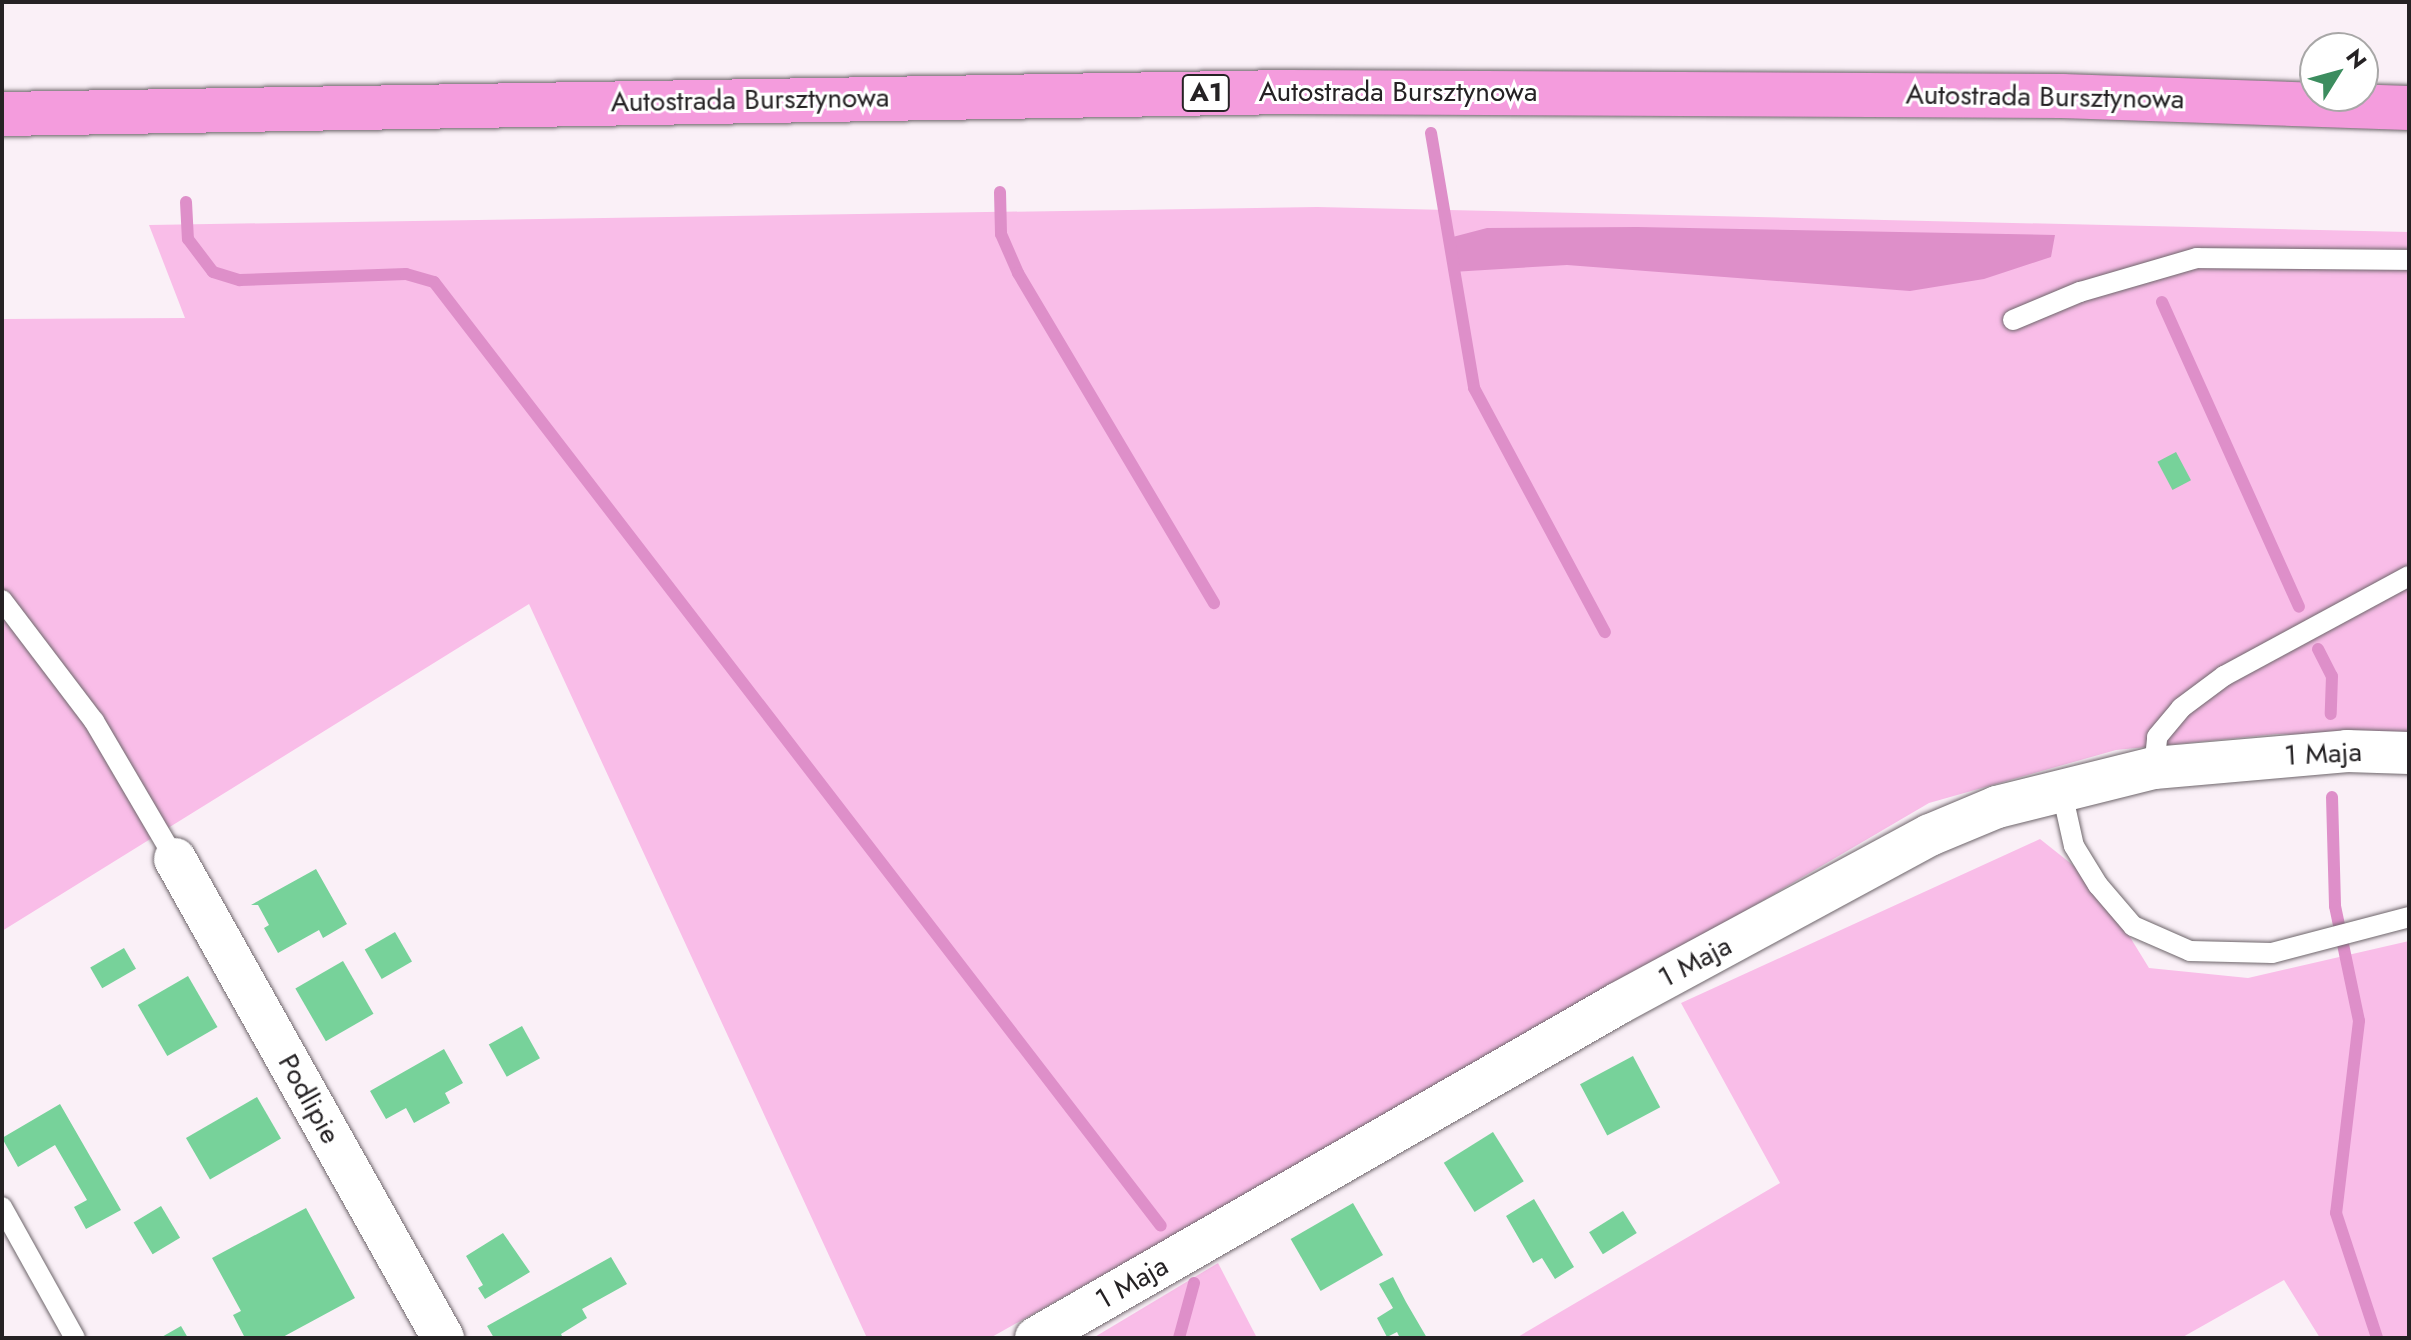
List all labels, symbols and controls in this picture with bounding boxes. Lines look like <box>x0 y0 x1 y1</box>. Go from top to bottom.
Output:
north arrow <box>2299 32 2379 112</box>
text: N <box>2339 42 2375 75</box>
road number: A1 <box>1180 71 1232 115</box>
street label: Autostrada Bursztynowa <box>1259 75 1537 109</box>
street label: Autostrada Bursztynowa <box>1905 78 2185 116</box>
street label: Autostrada Bursztynowa <box>610 81 890 119</box>
street label: 1 Maja <box>2283 735 2363 773</box>
street label: 1 Maja <box>1653 929 1737 995</box>
street label: Podlipie <box>271 1048 347 1150</box>
street label: 1 Maja <box>1090 1249 1174 1317</box>

